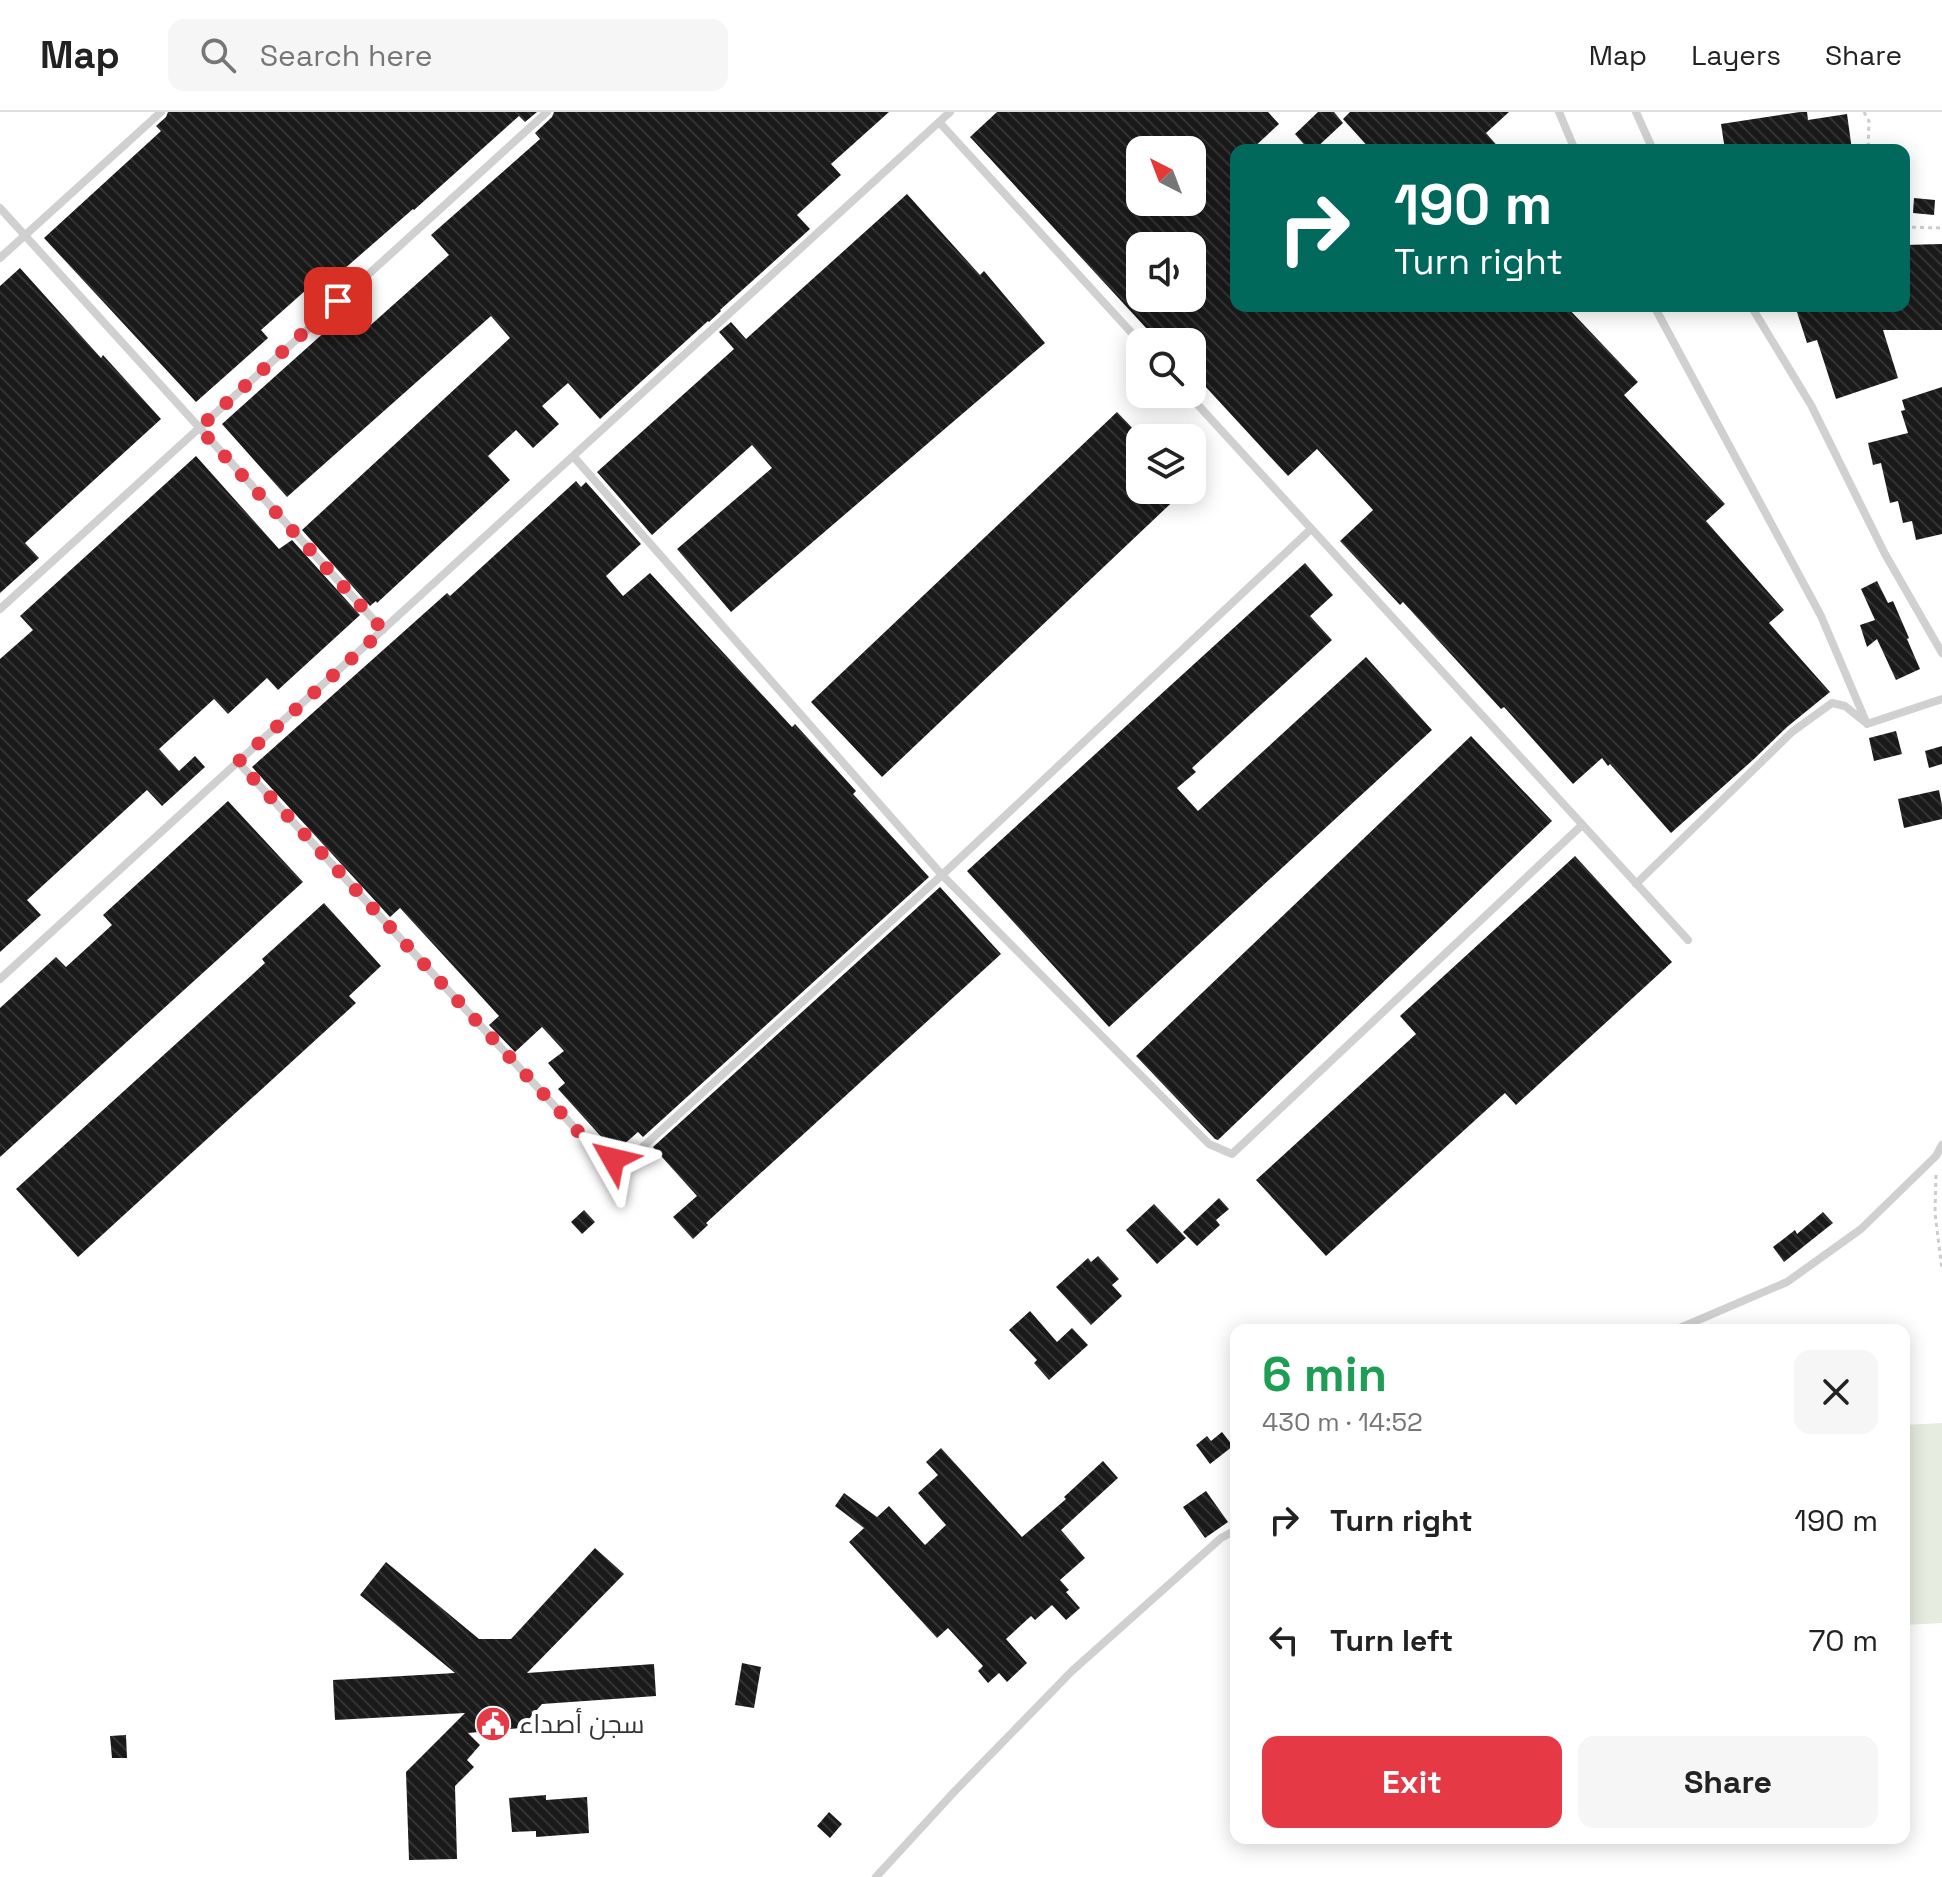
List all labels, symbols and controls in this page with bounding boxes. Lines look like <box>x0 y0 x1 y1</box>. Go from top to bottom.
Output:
search box <box>168 19 728 91</box>
text: Map <box>40 31 120 79</box>
icon: search <box>196 33 240 77</box>
text: Search here <box>260 36 433 75</box>
text: Map <box>1589 37 1647 73</box>
text: Layers <box>1691 37 1781 73</box>
text: Share <box>1825 37 1902 73</box>
north arrow <box>1126 136 1206 216</box>
map controls <box>1126 136 1206 504</box>
text: 190 m <box>1394 169 1552 240</box>
icon: right <box>1262 176 1366 280</box>
button: sound <box>1126 232 1206 312</box>
text: Turn right <box>1394 239 1563 285</box>
pin <box>304 267 372 335</box>
icon: arrive <box>316 279 360 323</box>
button: search <box>1126 328 1206 408</box>
button: layers <box>1126 424 1206 504</box>
position arrow <box>571 1117 655 1201</box>
text: 6 min <box>1262 1344 1387 1405</box>
button: close <box>1794 1350 1878 1434</box>
text: 430 m · 14:52 <box>1262 1405 1423 1439</box>
icon: right <box>1262 1498 1306 1542</box>
text: Turn right <box>1330 1501 1473 1540</box>
text: 190 m <box>1794 1501 1878 1540</box>
icon: left <box>1262 1618 1306 1662</box>
text: Turn left <box>1330 1621 1453 1660</box>
text: 70 m <box>1809 1621 1878 1660</box>
public building icon: سجن أصداء <box>474 1705 512 1743</box>
place label: سجن أصداء <box>519 1707 644 1741</box>
button: Exit <box>1262 1736 1562 1828</box>
button: Share <box>1578 1736 1878 1828</box>

